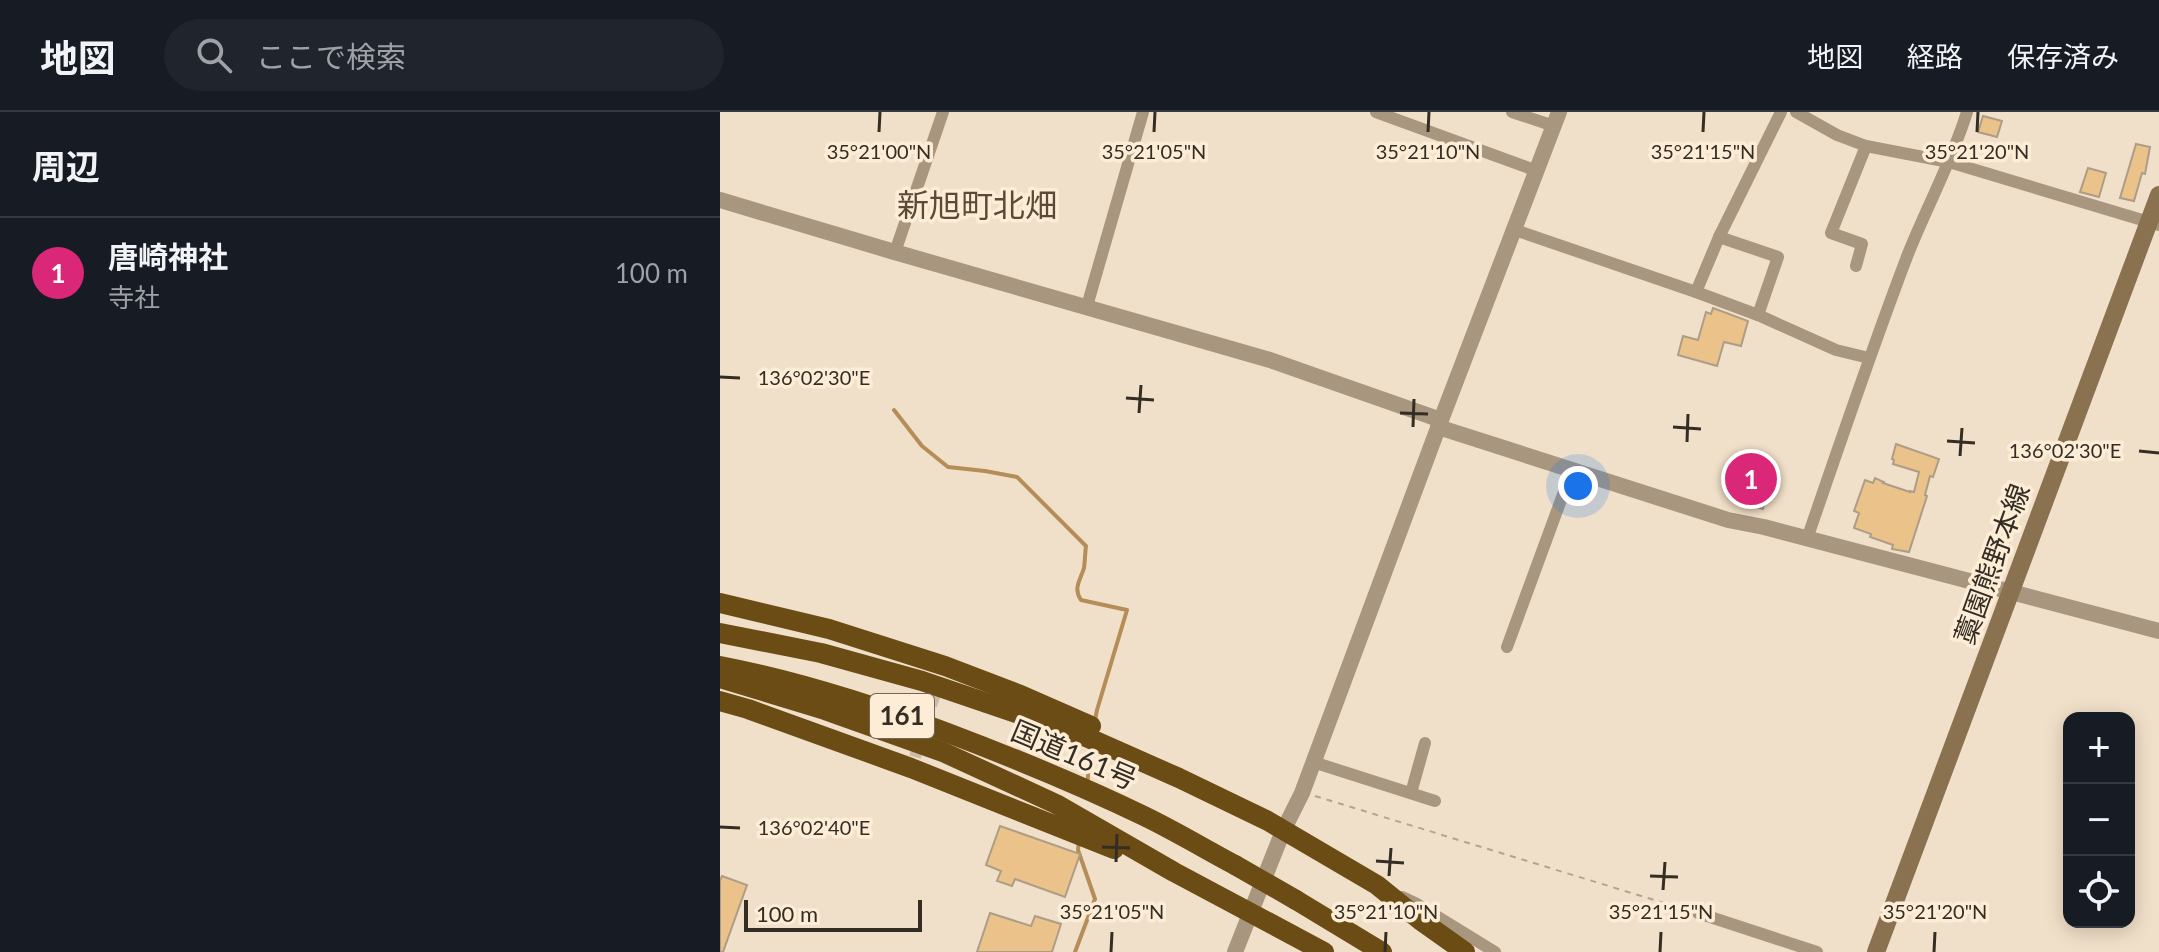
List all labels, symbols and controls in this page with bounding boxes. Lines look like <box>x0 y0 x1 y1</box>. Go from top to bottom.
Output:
search box <box>164 19 724 91</box>
icon: search <box>192 33 236 77</box>
text: 地図 <box>40 34 116 80</box>
text: ここで検索 <box>256 38 406 74</box>
text: 地図 <box>1807 39 1863 73</box>
text: 経路 <box>1907 39 1963 73</box>
text: 保存済み <box>2007 39 2119 73</box>
text: 35°21'00"N <box>827 139 931 163</box>
text: 35°21'05"N <box>1102 139 1206 163</box>
text: 35°21'10"N <box>1376 139 1480 163</box>
text: 35°21'15"N <box>1651 139 1755 163</box>
text: 35°21'20"N <box>1925 139 2029 163</box>
text: 周辺 <box>32 145 100 186</box>
district label: 新旭町北畑 <box>897 185 1057 224</box>
text: 唐崎神社 <box>108 238 228 274</box>
text: 1 <box>50 257 66 289</box>
text: 100 m <box>615 257 688 289</box>
text: 寺社 <box>108 281 160 313</box>
text: 136°02'30"E <box>758 365 870 389</box>
text: 136°02'30"E <box>2009 438 2121 462</box>
pin: 1 <box>1725 449 1777 509</box>
your location <box>1558 466 1598 506</box>
street label: 藁園熊野本線 <box>1946 479 2036 648</box>
road number: 161 <box>870 694 934 738</box>
street label: 国道161号 <box>1007 712 1142 796</box>
map controls <box>2063 712 2135 928</box>
button: + <box>2063 712 2135 784</box>
button: − <box>2063 784 2135 856</box>
text: 136°02'40"E <box>758 815 870 839</box>
button: locate <box>2063 856 2135 928</box>
scale bar <box>744 896 922 932</box>
text: 35°21'05"N <box>1060 899 1164 923</box>
text: 35°21'10"N <box>1334 899 1438 923</box>
text: 35°21'15"N <box>1609 899 1713 923</box>
text: 35°21'20"N <box>1883 899 1987 923</box>
text: 100 m <box>756 900 818 927</box>

